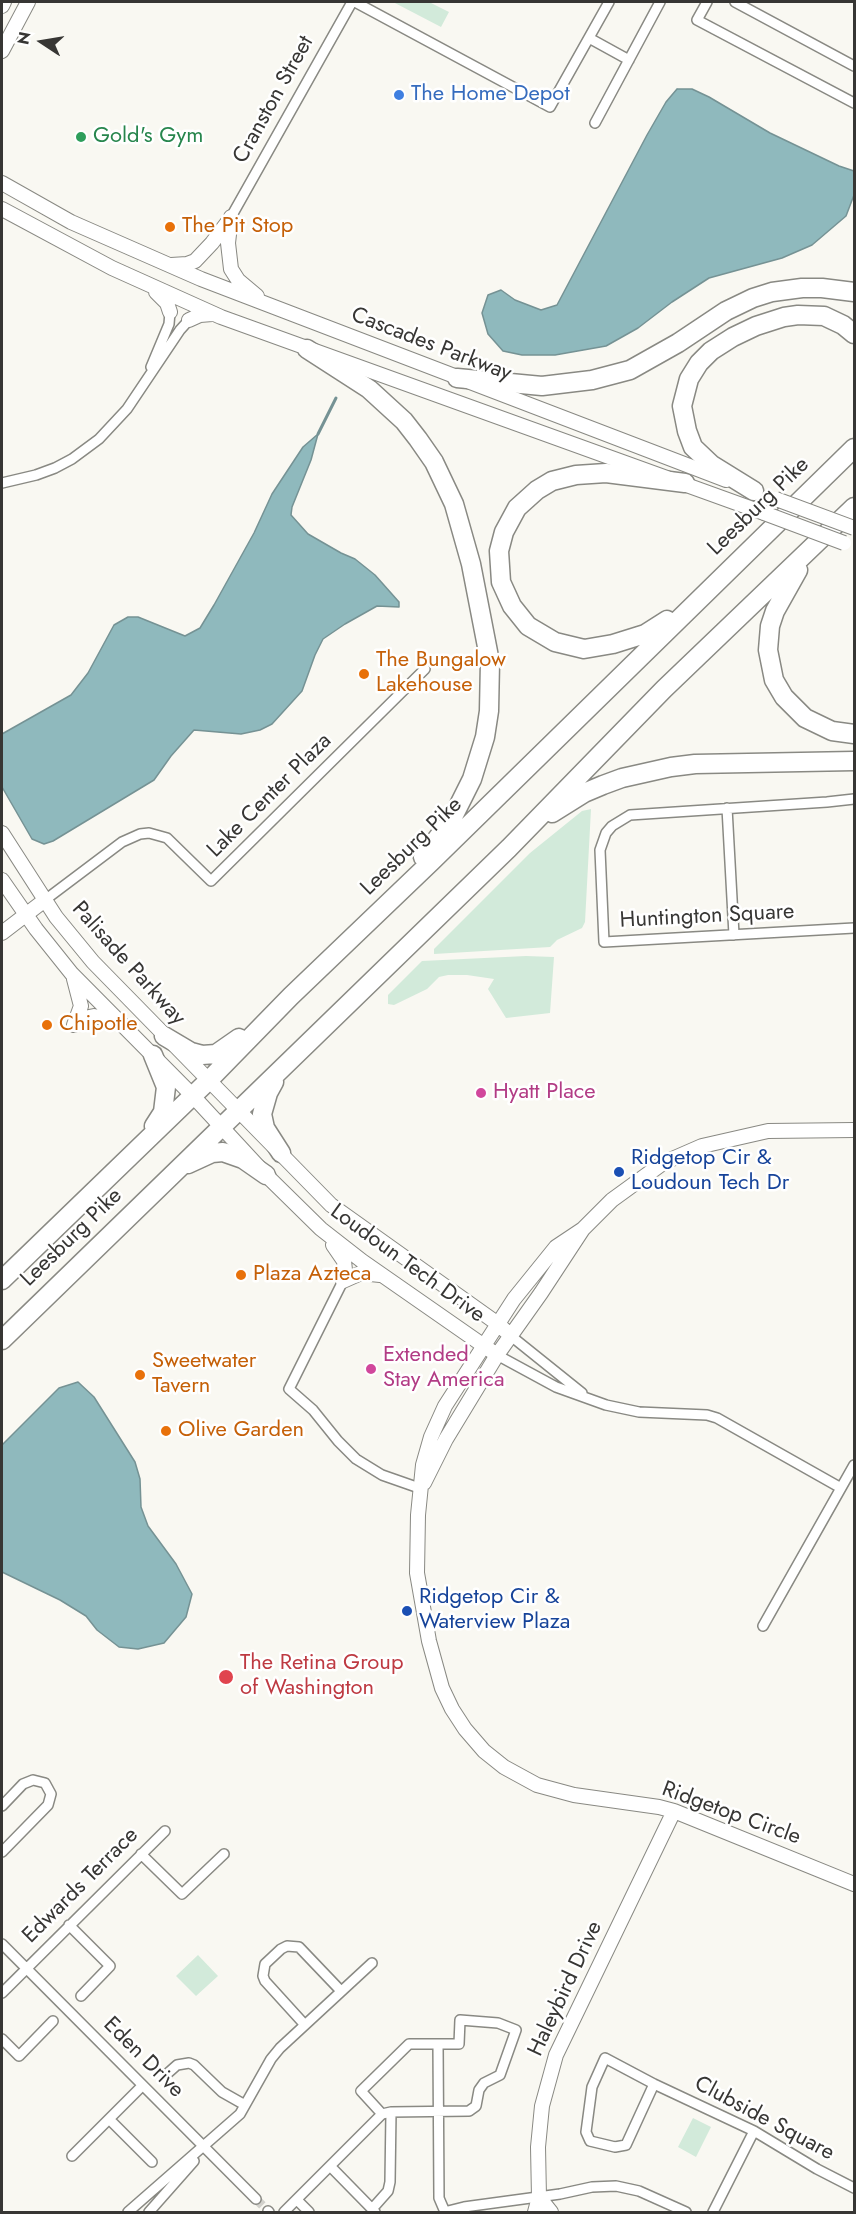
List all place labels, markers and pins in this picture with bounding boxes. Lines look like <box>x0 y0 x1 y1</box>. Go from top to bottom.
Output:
place label: The Home Depot <box>411 82 570 108</box>
marker: The Home Depot <box>392 88 406 102</box>
place label: Gold's Gym <box>93 124 203 150</box>
marker: Gold's Gym <box>74 130 88 144</box>
place label: The Pit Stop <box>182 214 293 240</box>
marker: The Pit Stop <box>163 220 177 234</box>
place label: The Bungalow Lakehouse <box>376 648 506 700</box>
marker: The Bungalow Lakehouse <box>357 667 371 681</box>
place label: Chipotle <box>59 1012 138 1038</box>
marker: Chipotle <box>40 1018 54 1032</box>
place label: Hyatt Place <box>493 1080 596 1106</box>
marker: Hyatt Place <box>474 1086 488 1100</box>
place label: Ridgetop Cir & Loudoun Tech Dr <box>631 1146 789 1198</box>
marker: Ridgetop Cir & Loudoun Tech Dr <box>612 1165 626 1179</box>
place label: Plaza Azteca <box>253 1262 371 1288</box>
marker: Plaza Azteca <box>234 1268 248 1282</box>
place label: Extended Stay America <box>383 1343 504 1394</box>
place label: Sweetwater Tavern <box>152 1349 256 1400</box>
marker: Extended Stay America <box>364 1362 378 1376</box>
marker: Sweetwater Tavern <box>133 1368 147 1382</box>
place label: Olive Garden <box>178 1418 304 1444</box>
marker: Olive Garden <box>159 1424 173 1438</box>
place label: Ridgetop Cir & Waterview Plaza <box>419 1585 570 1636</box>
marker: Ridgetop Cir & Waterview Plaza <box>400 1604 414 1618</box>
place label: The Retina Group of Washington <box>240 1651 403 1702</box>
marker: The Retina Group of Washington <box>217 1668 235 1686</box>

